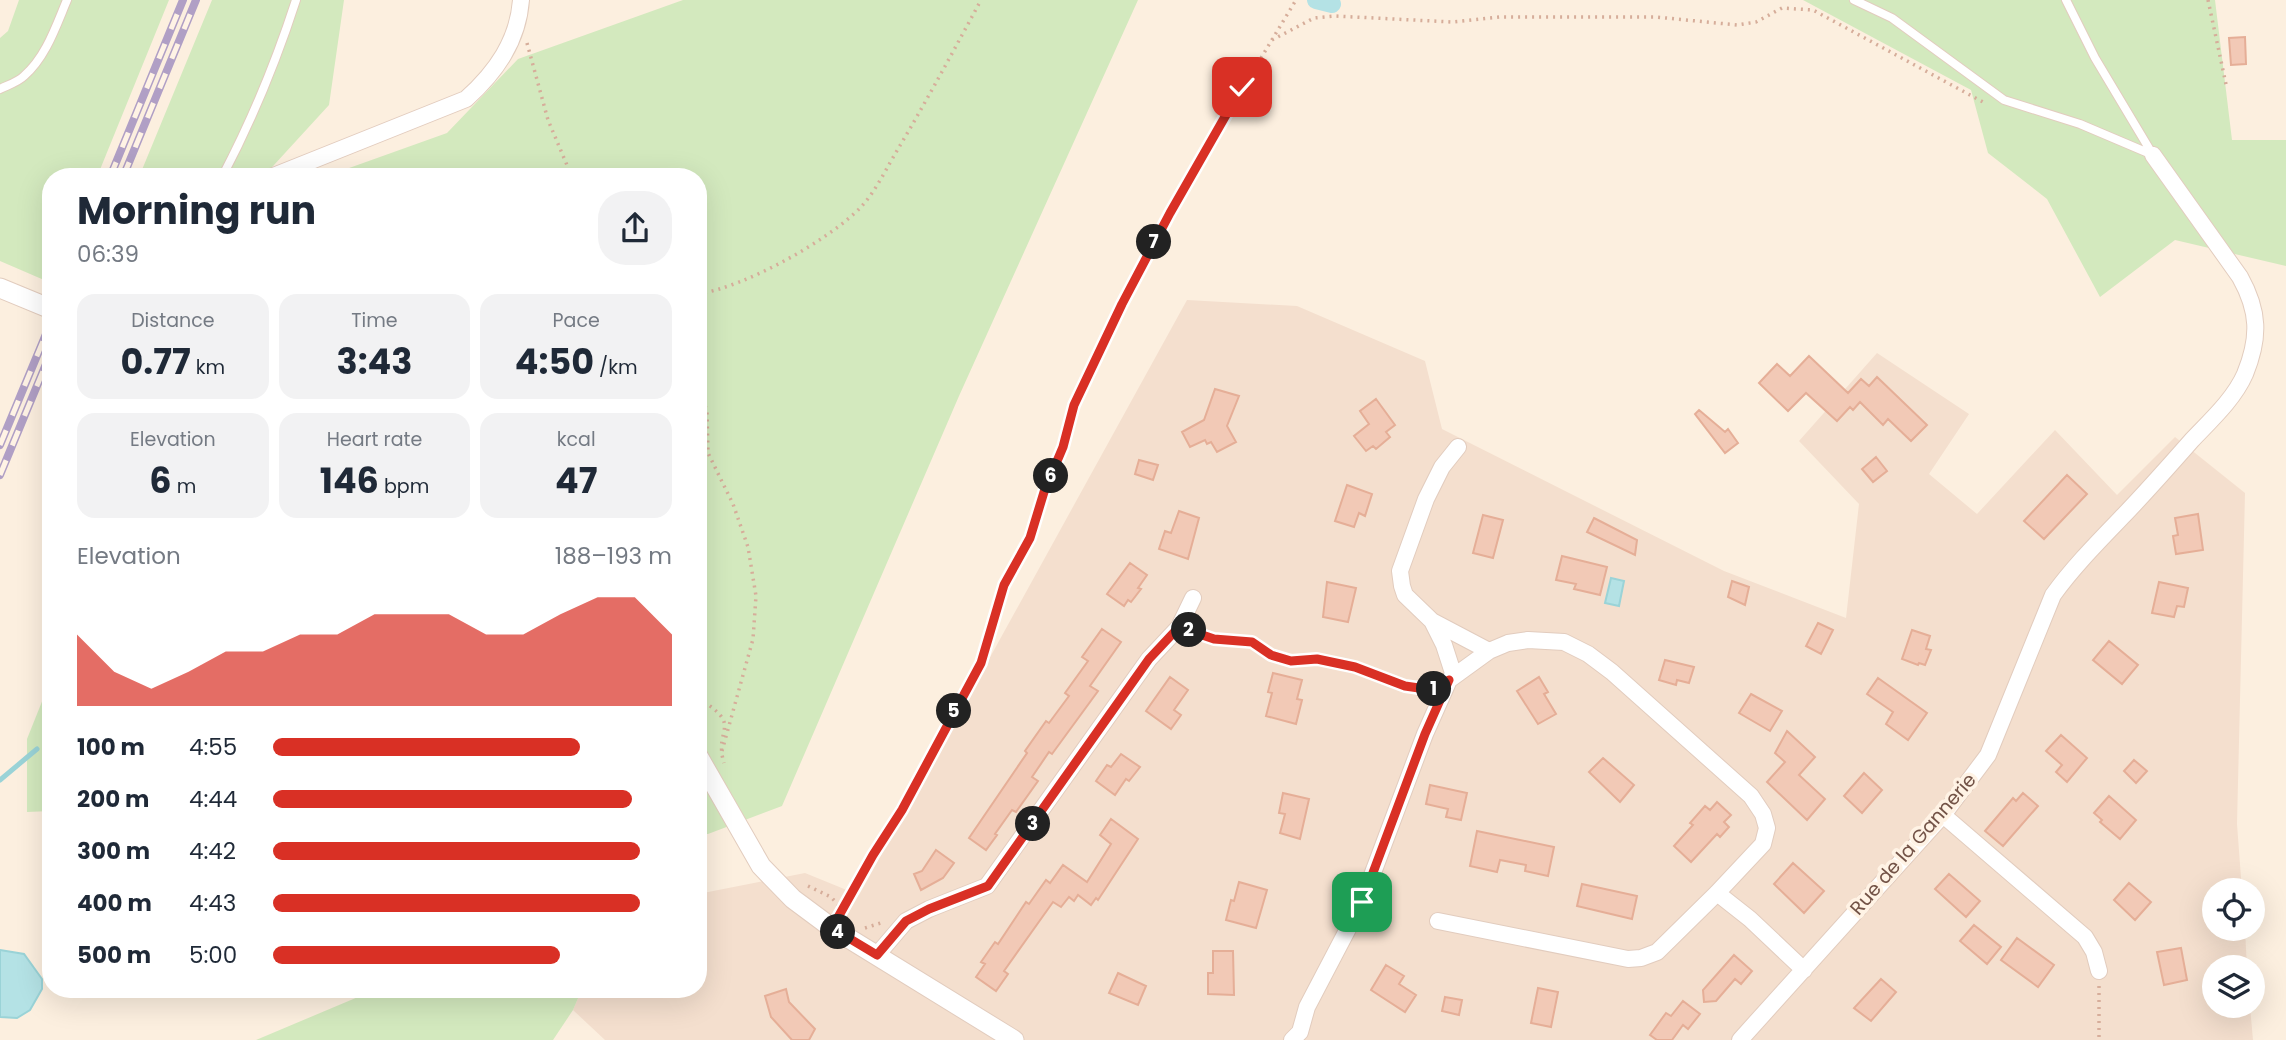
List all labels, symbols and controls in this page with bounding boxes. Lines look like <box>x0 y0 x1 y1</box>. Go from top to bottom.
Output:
pin <box>1212 57 1272 117</box>
icon: check <box>1223 68 1261 106</box>
text: Morning run <box>77 184 316 237</box>
button: share <box>598 191 672 265</box>
pin: 7 <box>1136 224 1172 260</box>
text: 7 <box>1148 228 1159 255</box>
text: 06:39 <box>77 238 139 270</box>
text: Distance <box>131 307 214 334</box>
text: Time <box>351 307 398 334</box>
text: Pace <box>553 307 600 334</box>
text: 0.77 <box>121 337 191 386</box>
text: 3:43 <box>336 337 412 386</box>
text: 4:50 <box>515 337 594 386</box>
text: km <box>191 354 225 381</box>
text: /km <box>594 354 638 381</box>
text: Elevation <box>130 426 216 453</box>
text: Heart rate <box>327 426 422 453</box>
text: kcal <box>557 426 596 453</box>
text: 6 <box>149 456 172 505</box>
text: 146 <box>320 456 379 505</box>
text: 47 <box>555 456 597 505</box>
pin: 6 <box>1034 458 1068 494</box>
text: 6 <box>1044 462 1057 489</box>
text: m <box>172 473 196 500</box>
text: bpm <box>379 473 429 500</box>
text: Elevation <box>77 540 181 572</box>
text: 188–193 m <box>555 540 672 572</box>
pin: 2 <box>1172 612 1206 648</box>
text: 2 <box>1183 616 1194 643</box>
pin: 1 <box>1416 672 1452 706</box>
text: 1 <box>1430 675 1437 702</box>
pin: 5 <box>936 694 972 728</box>
text: 5 <box>947 697 960 724</box>
text: 100 m <box>77 731 145 763</box>
text: 4:55 <box>189 731 237 763</box>
street label: Rue de la Gannerie <box>1844 767 1982 921</box>
text: 200 m <box>77 783 149 815</box>
text: 4:44 <box>189 783 237 815</box>
pin: 3 <box>1016 806 1050 842</box>
text: 3 <box>1027 810 1038 837</box>
text: 300 m <box>77 835 150 867</box>
text: 4:42 <box>189 835 236 867</box>
pin <box>1332 872 1392 932</box>
map controls <box>2202 878 2265 1018</box>
button: locate <box>2202 878 2265 941</box>
icon: arrive <box>1343 883 1381 921</box>
text: 400 m <box>77 887 152 919</box>
text: 4:43 <box>189 887 236 919</box>
pin: 4 <box>820 914 856 950</box>
text: 4 <box>831 918 844 945</box>
text: 500 m <box>77 939 151 971</box>
text: 5:00 <box>189 939 237 971</box>
button: layers <box>2202 955 2265 1018</box>

